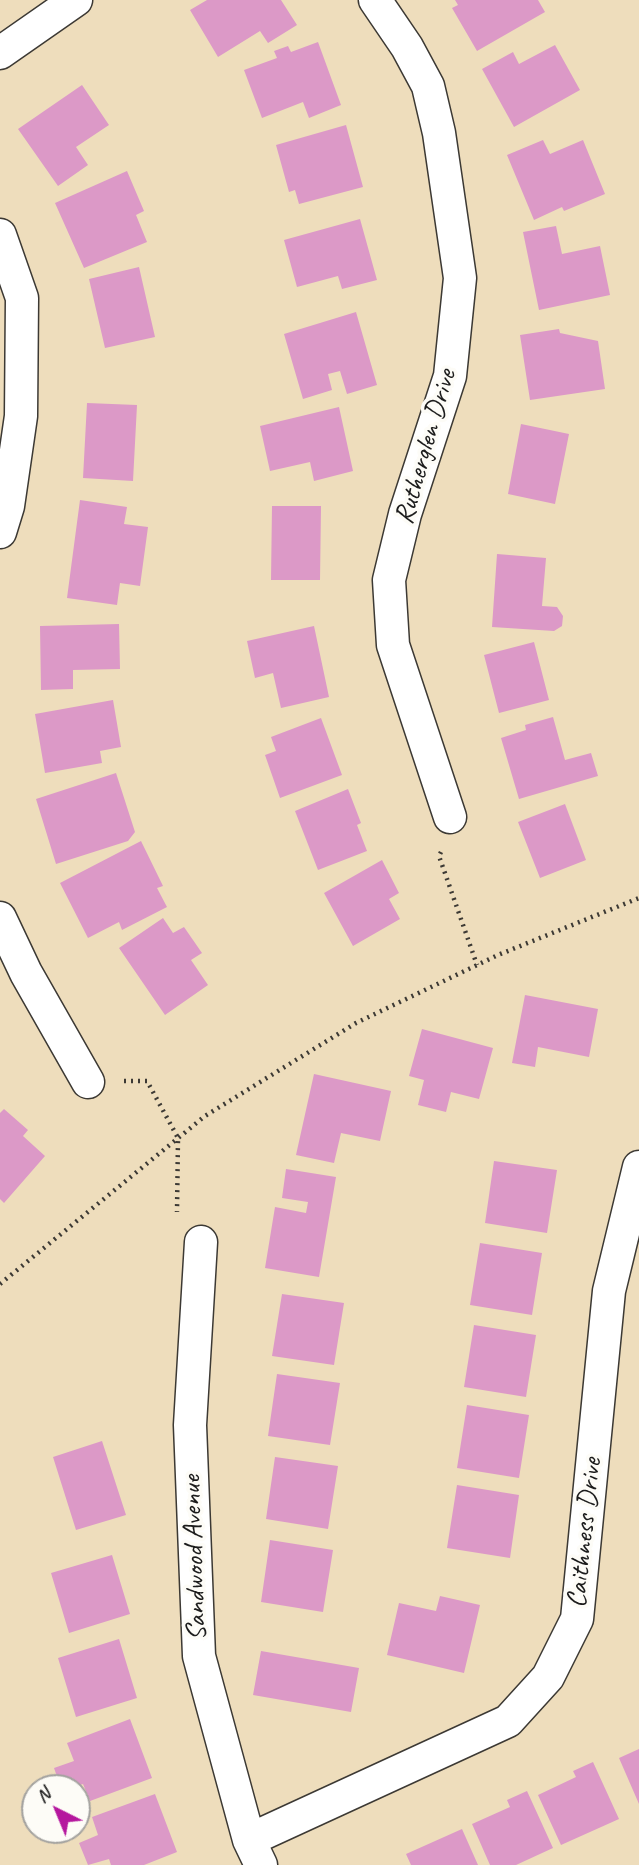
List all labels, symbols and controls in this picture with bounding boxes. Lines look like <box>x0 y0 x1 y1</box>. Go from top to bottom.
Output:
street label: Rutherglen Drive <box>388 366 464 528</box>
street label: Caithness Drive <box>560 1456 610 1610</box>
street label: Sandwood Avenue <box>175 1475 215 1641</box>
north arrow <box>21 1774 91 1844</box>
text: N <box>31 1782 56 1808</box>

